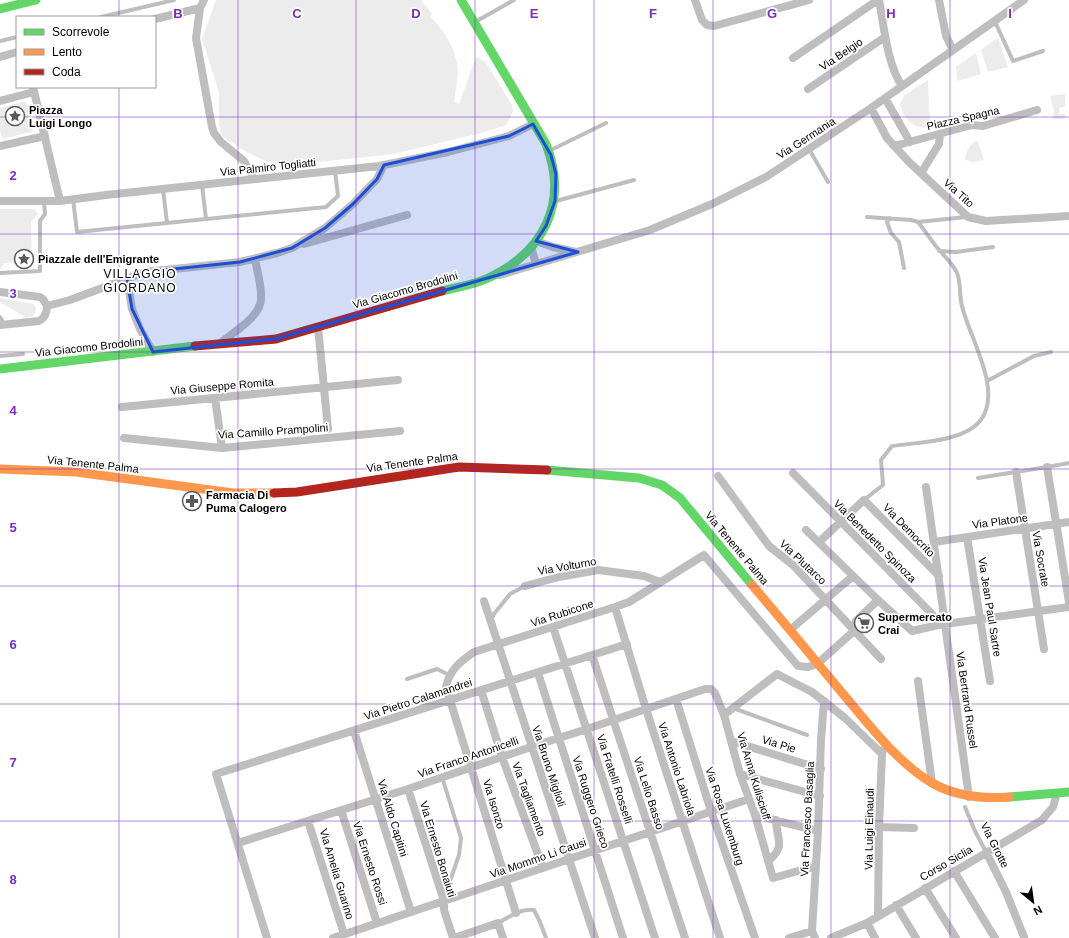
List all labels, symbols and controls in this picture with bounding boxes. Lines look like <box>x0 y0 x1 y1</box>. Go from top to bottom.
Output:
text: B <box>173 6 183 21</box>
text: C <box>292 6 302 21</box>
text: D <box>411 6 421 21</box>
text: E <box>530 6 539 21</box>
text: F <box>649 6 657 21</box>
text: G <box>767 6 777 21</box>
text: H <box>886 6 896 21</box>
text: I <box>1008 6 1012 21</box>
legend <box>16 16 156 88</box>
text: Scorrevole <box>52 25 110 39</box>
street label: Via Belgio <box>817 35 865 73</box>
text: Lento <box>52 45 82 59</box>
text: Coda <box>52 65 81 79</box>
place label: Piazza Luigi Longo <box>29 104 92 129</box>
street label: Piazza Spagna <box>926 104 1001 132</box>
place icon: Piazza Luigi Longo <box>4 105 26 127</box>
street label: Via Germania <box>775 114 838 161</box>
street label: Via Palmiro Togliatti <box>220 156 316 178</box>
text: 2 <box>9 168 17 183</box>
street label: Via Tito <box>941 176 977 210</box>
place icon: Piazzale dell'Emigrante <box>13 248 35 270</box>
place label: Piazzale dell'Emigrante <box>38 253 159 265</box>
district label: VILLAGGIO GIORDANO <box>103 267 177 295</box>
street label: Via Giacomo Brodolini <box>351 269 459 311</box>
text: 3 <box>9 286 17 301</box>
street label: Via Giacomo Brodolini <box>34 335 144 359</box>
street label: Via Giuseppe Romita <box>170 375 275 396</box>
text: 4 <box>9 403 17 418</box>
street label: Via Camillo Prampolini <box>217 421 329 441</box>
street label: Via Tenente Palma <box>366 450 459 474</box>
street label: Via Tenente Palma <box>47 453 140 475</box>
place label: Farmacia Di Puma Calogero <box>206 489 287 514</box>
pharmacy icon: Farmacia Di Puma Calogero <box>181 490 203 512</box>
street label: Via Benedetto Spinoza <box>831 497 919 585</box>
street label: Via Democrito <box>881 501 937 559</box>
street label: Via Tenente Palma <box>703 509 772 588</box>
street label: Via Platone <box>971 511 1029 531</box>
text: 5 <box>9 520 17 535</box>
street label: Via Socrate <box>1030 530 1052 588</box>
street label: Via Plutarco <box>777 537 829 587</box>
street label: Via Volturno <box>537 555 597 577</box>
street label: Via Jean Paul Sartre <box>976 556 1004 658</box>
street label: Via Rubicone <box>529 597 595 629</box>
place label: Supermercato Crai <box>878 611 952 636</box>
supermarket icon: Supermercato Crai <box>853 612 875 634</box>
text: 6 <box>9 637 17 652</box>
street label: Via Bertrand Russel <box>954 651 980 749</box>
street label: Via Pietro Calamandrei <box>362 676 474 722</box>
street label: Via Antonio Labriola <box>656 721 698 818</box>
street label: Via Bruno Miglioli <box>530 724 568 808</box>
street label: Via Anna Kuliscioff <box>735 731 773 822</box>
street label: Via Fratelli Rosselli <box>595 733 635 825</box>
street label: Via Pie <box>761 733 797 755</box>
street label: Via Franco Antonicelli <box>416 734 520 780</box>
street label: Via Ruggero Grieco <box>570 754 612 850</box>
text: 7 <box>9 755 17 770</box>
street label: Via Lelio Basso <box>632 755 666 831</box>
street label: Via Tagliamento <box>510 760 548 838</box>
street label: Via Francesco Basaglia <box>798 760 816 877</box>
street label: Via Rosa Luxemburg <box>703 765 747 867</box>
street label: Via Aldo Capitini <box>376 778 410 858</box>
street label: Via Isonzo <box>481 778 507 830</box>
street label: Via Luigi Einaudi <box>862 788 876 870</box>
street label: Via Ernesto Bonaiuti <box>418 800 458 898</box>
street label: Via Ernesto Rossi <box>351 820 389 906</box>
street label: Via Grotte <box>978 820 1012 870</box>
street label: Via Amelia Guarino <box>318 827 356 921</box>
street label: Via Mommo Li Causi <box>488 836 588 880</box>
street label: Corso Siclia <box>918 843 975 883</box>
text: 8 <box>9 872 17 887</box>
north arrow <box>1013 882 1053 922</box>
text: N <box>1031 904 1044 918</box>

